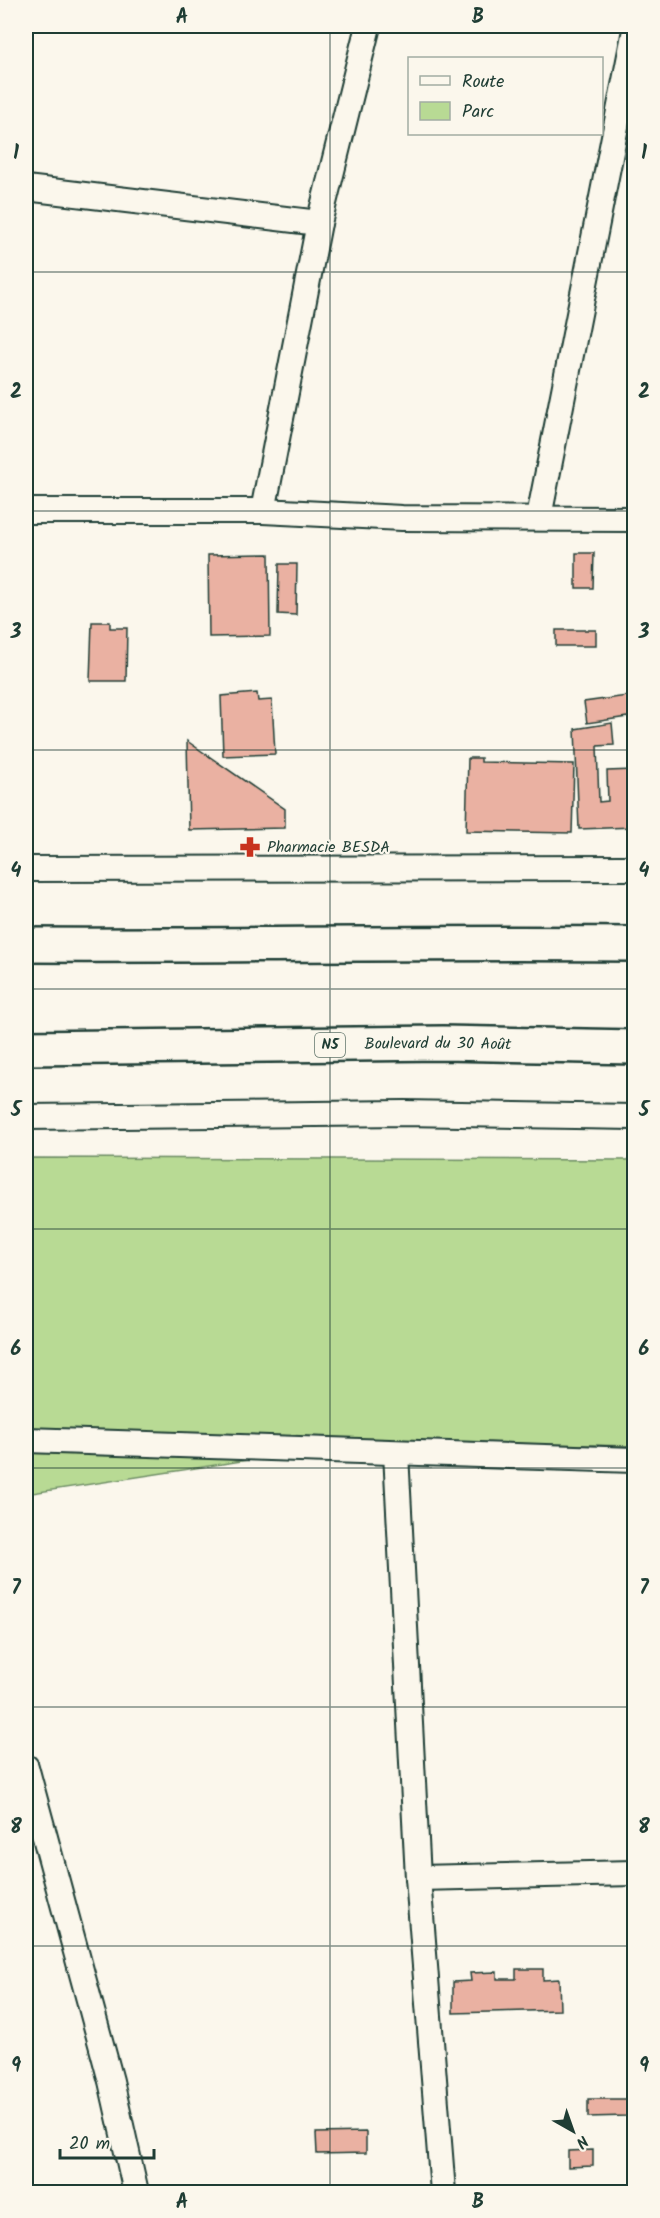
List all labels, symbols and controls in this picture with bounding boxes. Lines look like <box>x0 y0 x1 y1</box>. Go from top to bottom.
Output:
text: A <box>176 2 188 34</box>
text: B <box>472 2 484 34</box>
legend <box>408 57 603 135</box>
text: Route <box>462 68 504 97</box>
text: Parc <box>462 98 494 127</box>
text: 1 <box>13 138 19 170</box>
text: 1 <box>641 138 647 170</box>
text: 2 <box>10 377 22 409</box>
text: 2 <box>638 377 650 409</box>
text: 3 <box>10 617 22 649</box>
text: 3 <box>638 617 650 649</box>
pharmacy icon: Pharmacie BESDA <box>238 835 262 859</box>
place label: Pharmacie BESDA <box>267 835 390 860</box>
text: 4 <box>11 856 22 888</box>
text: 4 <box>639 856 650 888</box>
street label: Boulevard du 30 Août <box>364 1030 512 1057</box>
road number: N5 <box>315 1033 345 1057</box>
text: 5 <box>10 1095 23 1127</box>
text: 5 <box>638 1095 651 1127</box>
text: 6 <box>11 1334 22 1366</box>
text: 6 <box>639 1334 650 1366</box>
text: 7 <box>11 1573 21 1605</box>
text: 7 <box>639 1573 649 1605</box>
text: 8 <box>10 1812 22 1844</box>
text: 8 <box>638 1812 650 1844</box>
text: 9 <box>11 2051 21 2083</box>
text: 9 <box>639 2051 649 2083</box>
north arrow <box>543 2101 603 2161</box>
scale bar <box>60 2122 154 2160</box>
text: N <box>570 2129 594 2154</box>
text: 20 m <box>69 2130 110 2159</box>
text: A <box>176 2187 188 2218</box>
text: B <box>472 2187 484 2218</box>

